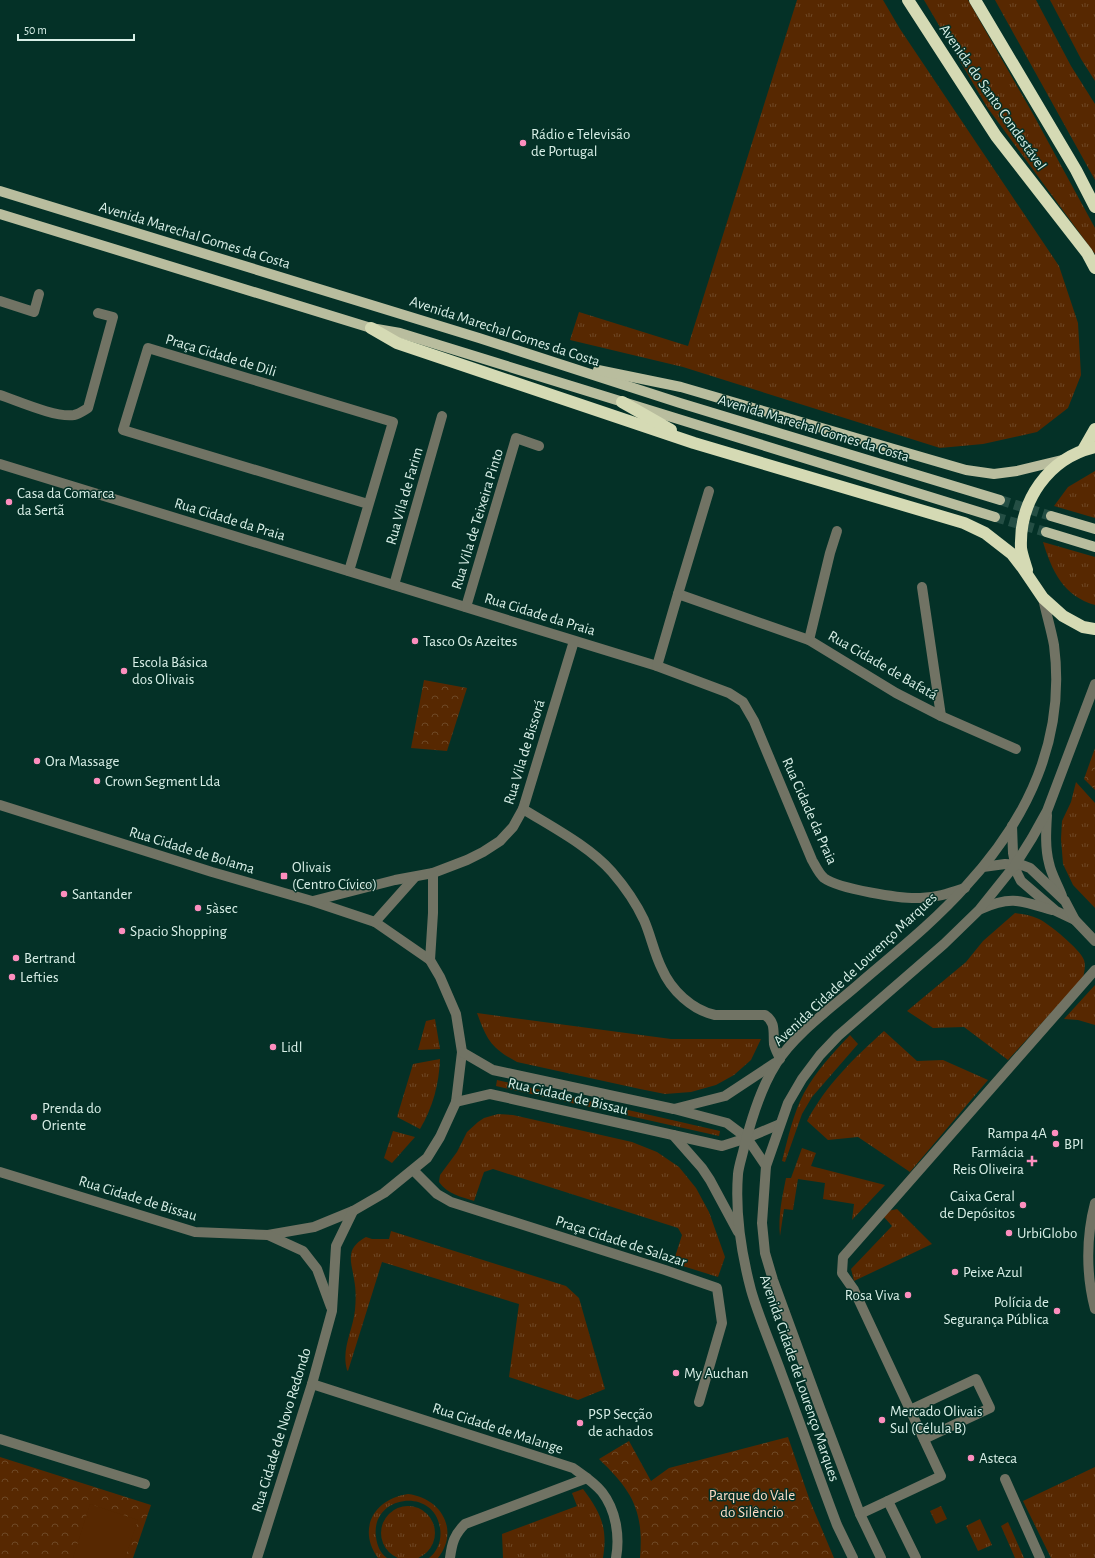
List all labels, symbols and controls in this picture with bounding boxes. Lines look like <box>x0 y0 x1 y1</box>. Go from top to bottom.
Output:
scale bar <box>18 16 134 42</box>
street label: Avenida do Santo Condestável <box>936 22 1049 173</box>
text: 50 m <box>24 24 47 36</box>
place label: Rádio e Televisão de Portugal <box>531 127 630 159</box>
marker: Rádio e Televisão de Portugal <box>518 138 528 148</box>
street label: Avenida Marechal Gomes da Costa <box>97 199 292 272</box>
street label: Avenida Marechal Gomes da Costa <box>408 294 602 369</box>
street label: Praça Cidade de Dili <box>164 331 278 380</box>
street label: Avenida Marechal Gomes da Costa <box>716 392 911 465</box>
street label: Rua Vila de Farim <box>383 446 426 547</box>
street label: Rua Vila de Teixeira Pinto <box>449 447 506 591</box>
place label: Casa da Comarca da Sertã <box>17 486 115 518</box>
street label: Rua Cidade da Praia <box>173 495 287 544</box>
marker: Casa da Comarca da Sertã <box>4 497 14 507</box>
street label: Rua Cidade da Praia <box>483 590 597 639</box>
street label: Rua Cidade de Bafatá <box>826 628 940 703</box>
place label: Tasco Os Azeites <box>423 634 517 649</box>
marker: Tasco Os Azeites <box>410 636 420 646</box>
place label: Escola Básica dos Olivais <box>132 655 208 687</box>
marker: Escola Básica dos Olivais <box>119 666 129 676</box>
street label: Rua Vila de Bissorá <box>501 698 548 806</box>
place label: Ora Massage <box>45 754 120 769</box>
street label: Rua Cidade da Praia <box>779 755 840 867</box>
marker: Ora Massage <box>32 756 42 766</box>
place label: Crown Segment Lda <box>105 774 220 789</box>
marker: Crown Segment Lda <box>92 776 102 786</box>
street label: Rua Cidade de Bolama <box>127 824 256 877</box>
place label: Olivais (Centro Cívico) <box>292 860 377 892</box>
marker: Olivais (Centro Cívico) <box>279 871 289 881</box>
place label: Santander <box>72 887 132 902</box>
marker: Santander <box>59 889 69 899</box>
street label: Avenida Cidade de Lourenço Marques <box>771 890 940 1049</box>
place label: 5àsec <box>206 901 238 916</box>
marker: 5àsec <box>193 903 203 913</box>
place label: Spacio Shopping <box>130 924 228 939</box>
marker: Spacio Shopping <box>117 926 127 936</box>
place label: Bertrand <box>24 951 76 966</box>
marker: Bertrand <box>11 953 21 963</box>
place label: Lefties <box>20 970 59 985</box>
marker: Lefties <box>7 972 17 982</box>
place label: Lidl <box>281 1040 302 1055</box>
marker: Lidl <box>268 1042 278 1052</box>
street label: Rua Cidade de Bissau <box>506 1075 630 1118</box>
place label: Prenda do Oriente <box>42 1101 101 1133</box>
marker: Prenda do Oriente <box>29 1112 39 1122</box>
place label: Rampa 4A <box>987 1126 1047 1141</box>
marker: Rampa 4A <box>1050 1128 1060 1138</box>
place label: BPI <box>1064 1137 1084 1152</box>
marker: BPI <box>1051 1139 1061 1149</box>
place label: Farmácia Reis Oliveira <box>952 1145 1024 1177</box>
marker: Farmácia Reis Oliveira <box>1027 1156 1037 1166</box>
street label: Rua Cidade de Bissau <box>77 1173 199 1224</box>
place label: Caixa Geral de Depósitos <box>940 1189 1015 1221</box>
marker: Caixa Geral de Depósitos <box>1018 1200 1028 1210</box>
street label: Praça Cidade de Salazar <box>553 1213 688 1270</box>
place label: UrbiGlobo <box>1017 1226 1077 1241</box>
marker: UrbiGlobo <box>1004 1228 1014 1238</box>
place label: Peixe Azul <box>963 1265 1023 1280</box>
marker: Peixe Azul <box>950 1267 960 1277</box>
street label: Avenida Cidade de Lourenço Marques <box>757 1273 842 1483</box>
place label: Rosa Viva <box>845 1288 900 1303</box>
marker: Rosa Viva <box>903 1290 913 1300</box>
place label: Polícia de Segurança Pública <box>944 1295 1049 1327</box>
marker: Polícia de Segurança Pública <box>1052 1306 1062 1316</box>
street label: Rua Cidade de Novo Redondo <box>249 1346 314 1514</box>
place label: My Auchan <box>684 1366 749 1381</box>
marker: My Auchan <box>671 1368 681 1378</box>
street label: Rua Cidade de Malange <box>431 1400 565 1457</box>
place label: Mercado Olivais Sul (Célula B) <box>890 1404 983 1436</box>
place label: PSP Secção de achados <box>588 1407 653 1439</box>
marker: Mercado Olivais Sul (Célula B) <box>877 1415 887 1425</box>
marker: PSP Secção de achados <box>575 1418 585 1428</box>
place label: Asteca <box>979 1451 1017 1466</box>
marker: Asteca <box>966 1453 976 1463</box>
park label: Parque do Vale do Silêncio <box>709 1488 795 1520</box>

